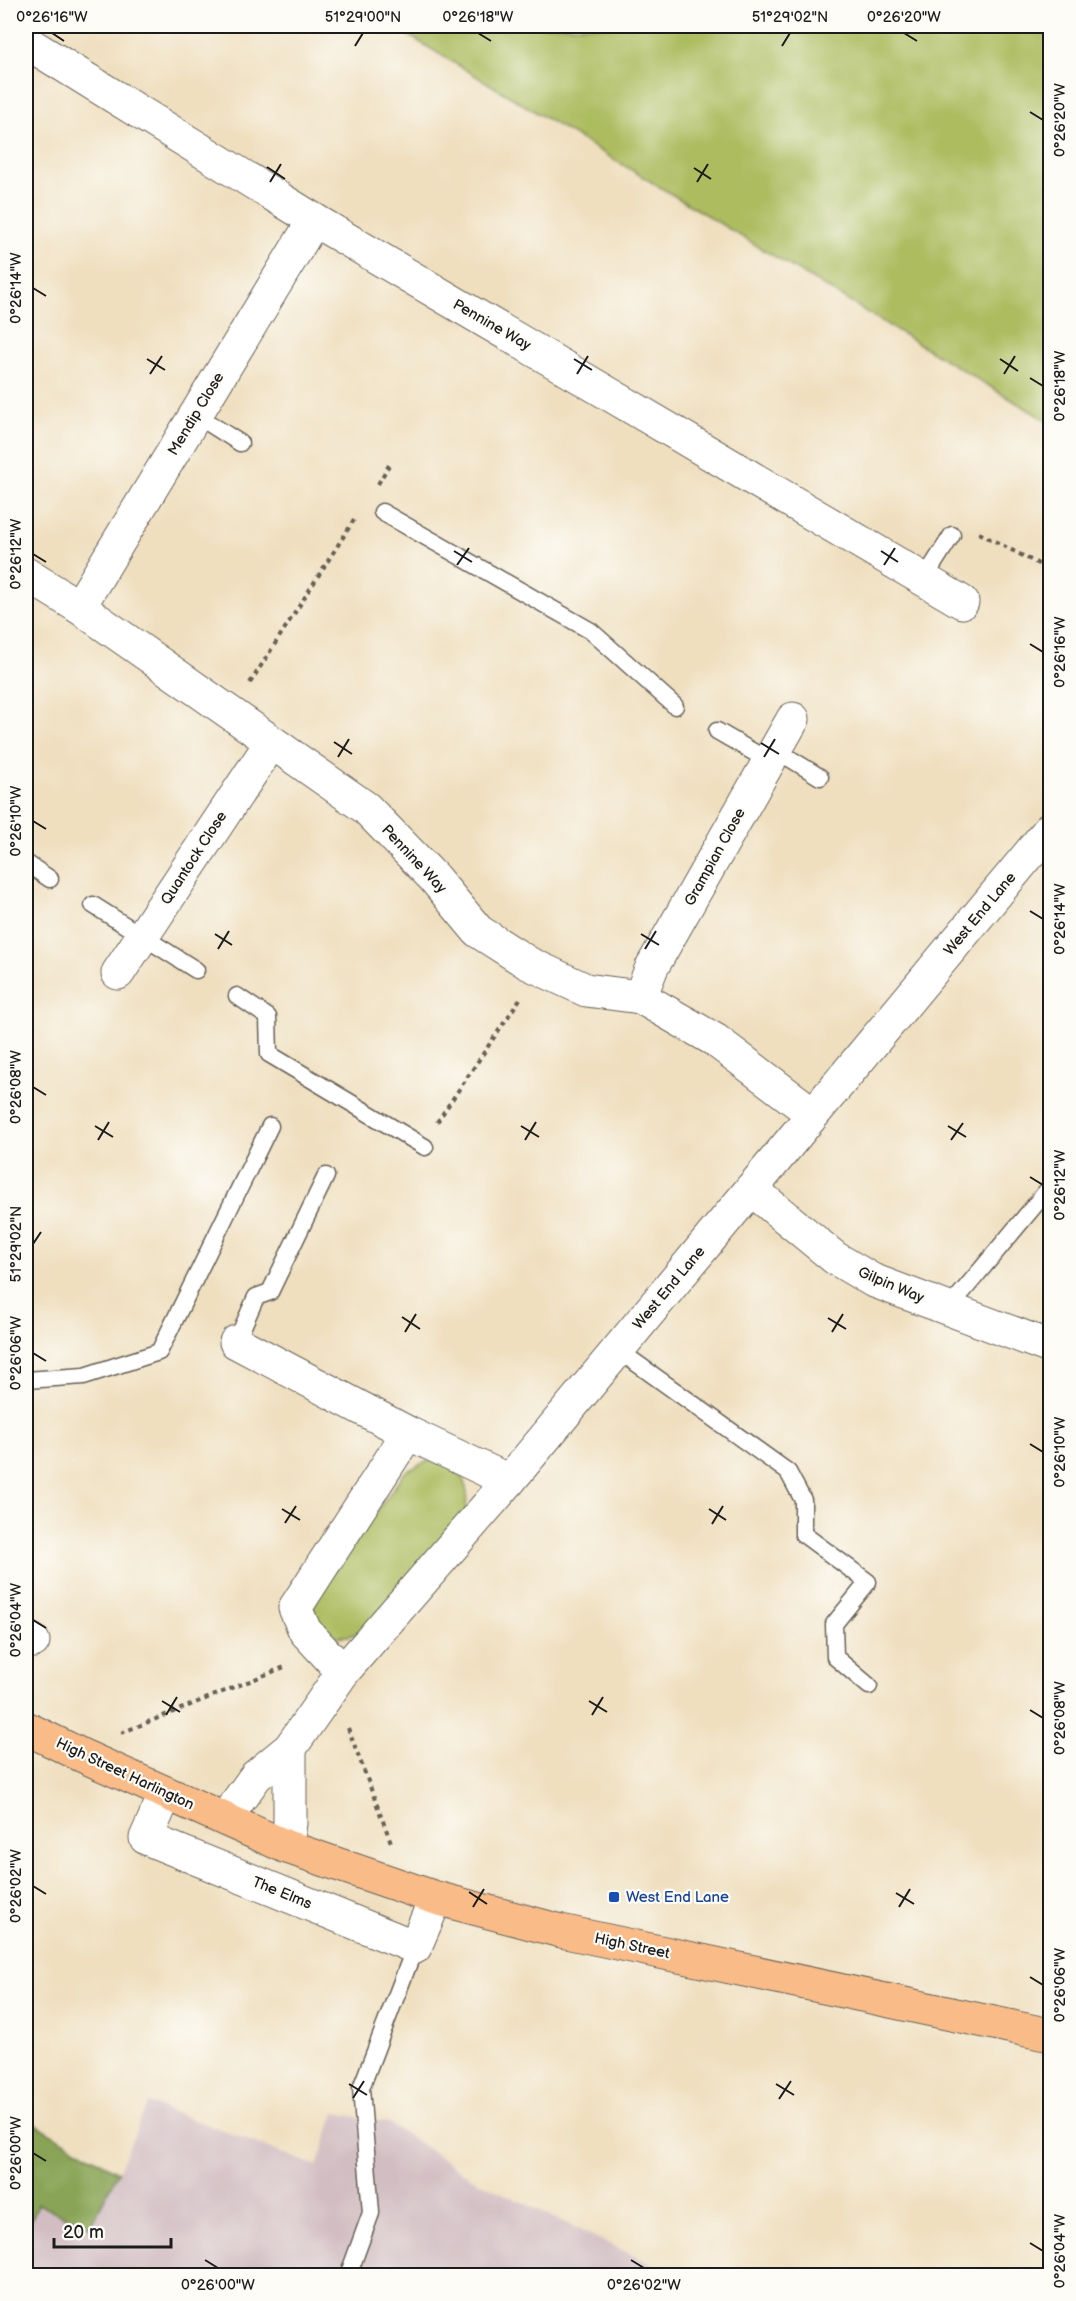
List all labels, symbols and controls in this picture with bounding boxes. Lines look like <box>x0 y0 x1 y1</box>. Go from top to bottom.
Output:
text: 0°26'16"W <box>16 8 88 27</box>
text: 51°29'00"N <box>325 8 401 27</box>
text: 0°26'18"W <box>443 8 514 27</box>
text: 51°29'02"N <box>752 8 828 27</box>
text: 0°26'20"W <box>867 8 941 27</box>
text: 0°26'20"W <box>1051 83 1070 157</box>
text: 0°26'14"W <box>7 252 26 324</box>
street label: Pennine Way <box>450 295 535 355</box>
text: 0°26'18"W <box>1051 350 1070 421</box>
street label: Mendip Close <box>164 369 228 459</box>
text: 0°26'12"W <box>7 518 26 590</box>
text: 0°26'16"W <box>1051 616 1070 688</box>
text: 0°26'10"W <box>7 785 26 857</box>
street label: Grampian Close <box>680 805 750 909</box>
street label: Quantock Close <box>157 808 231 908</box>
street label: Pennine Way <box>377 821 451 897</box>
street label: West End Lane <box>940 868 1020 959</box>
text: 0°26'14"W <box>1051 883 1070 955</box>
text: 0°26'08"W <box>7 1050 26 1124</box>
text: 0°26'12"W <box>1051 1149 1070 1221</box>
text: 51°29'02"N <box>7 1206 26 1282</box>
street label: West End Lane <box>629 1242 709 1333</box>
street label: Gilpin Way <box>855 1263 927 1308</box>
text: 0°26'06"W <box>7 1315 26 1390</box>
text: 0°26'10"W <box>1051 1416 1070 1488</box>
text: 0°26'04"W <box>7 1582 26 1657</box>
text: 0°26'08"W <box>1051 1681 1070 1755</box>
street label: High Street Harlington <box>53 1734 197 1814</box>
text: 0°26'02"W <box>7 1849 26 1923</box>
street label: The Elms <box>249 1872 315 1914</box>
place label: West End Lane <box>626 1888 729 1907</box>
marker: West End Lane <box>607 1890 621 1904</box>
street label: High Street <box>593 1929 672 1963</box>
text: 0°26'06"W <box>1051 1947 1070 2022</box>
text: 0°26'00"W <box>7 2116 26 2190</box>
scale bar <box>54 2211 171 2249</box>
text: 0°26'04"W <box>1051 2213 1070 2288</box>
text: 20 m <box>63 2222 104 2243</box>
text: 0°26'00"W <box>181 2276 255 2295</box>
text: 0°26'02"W <box>607 2276 681 2295</box>

